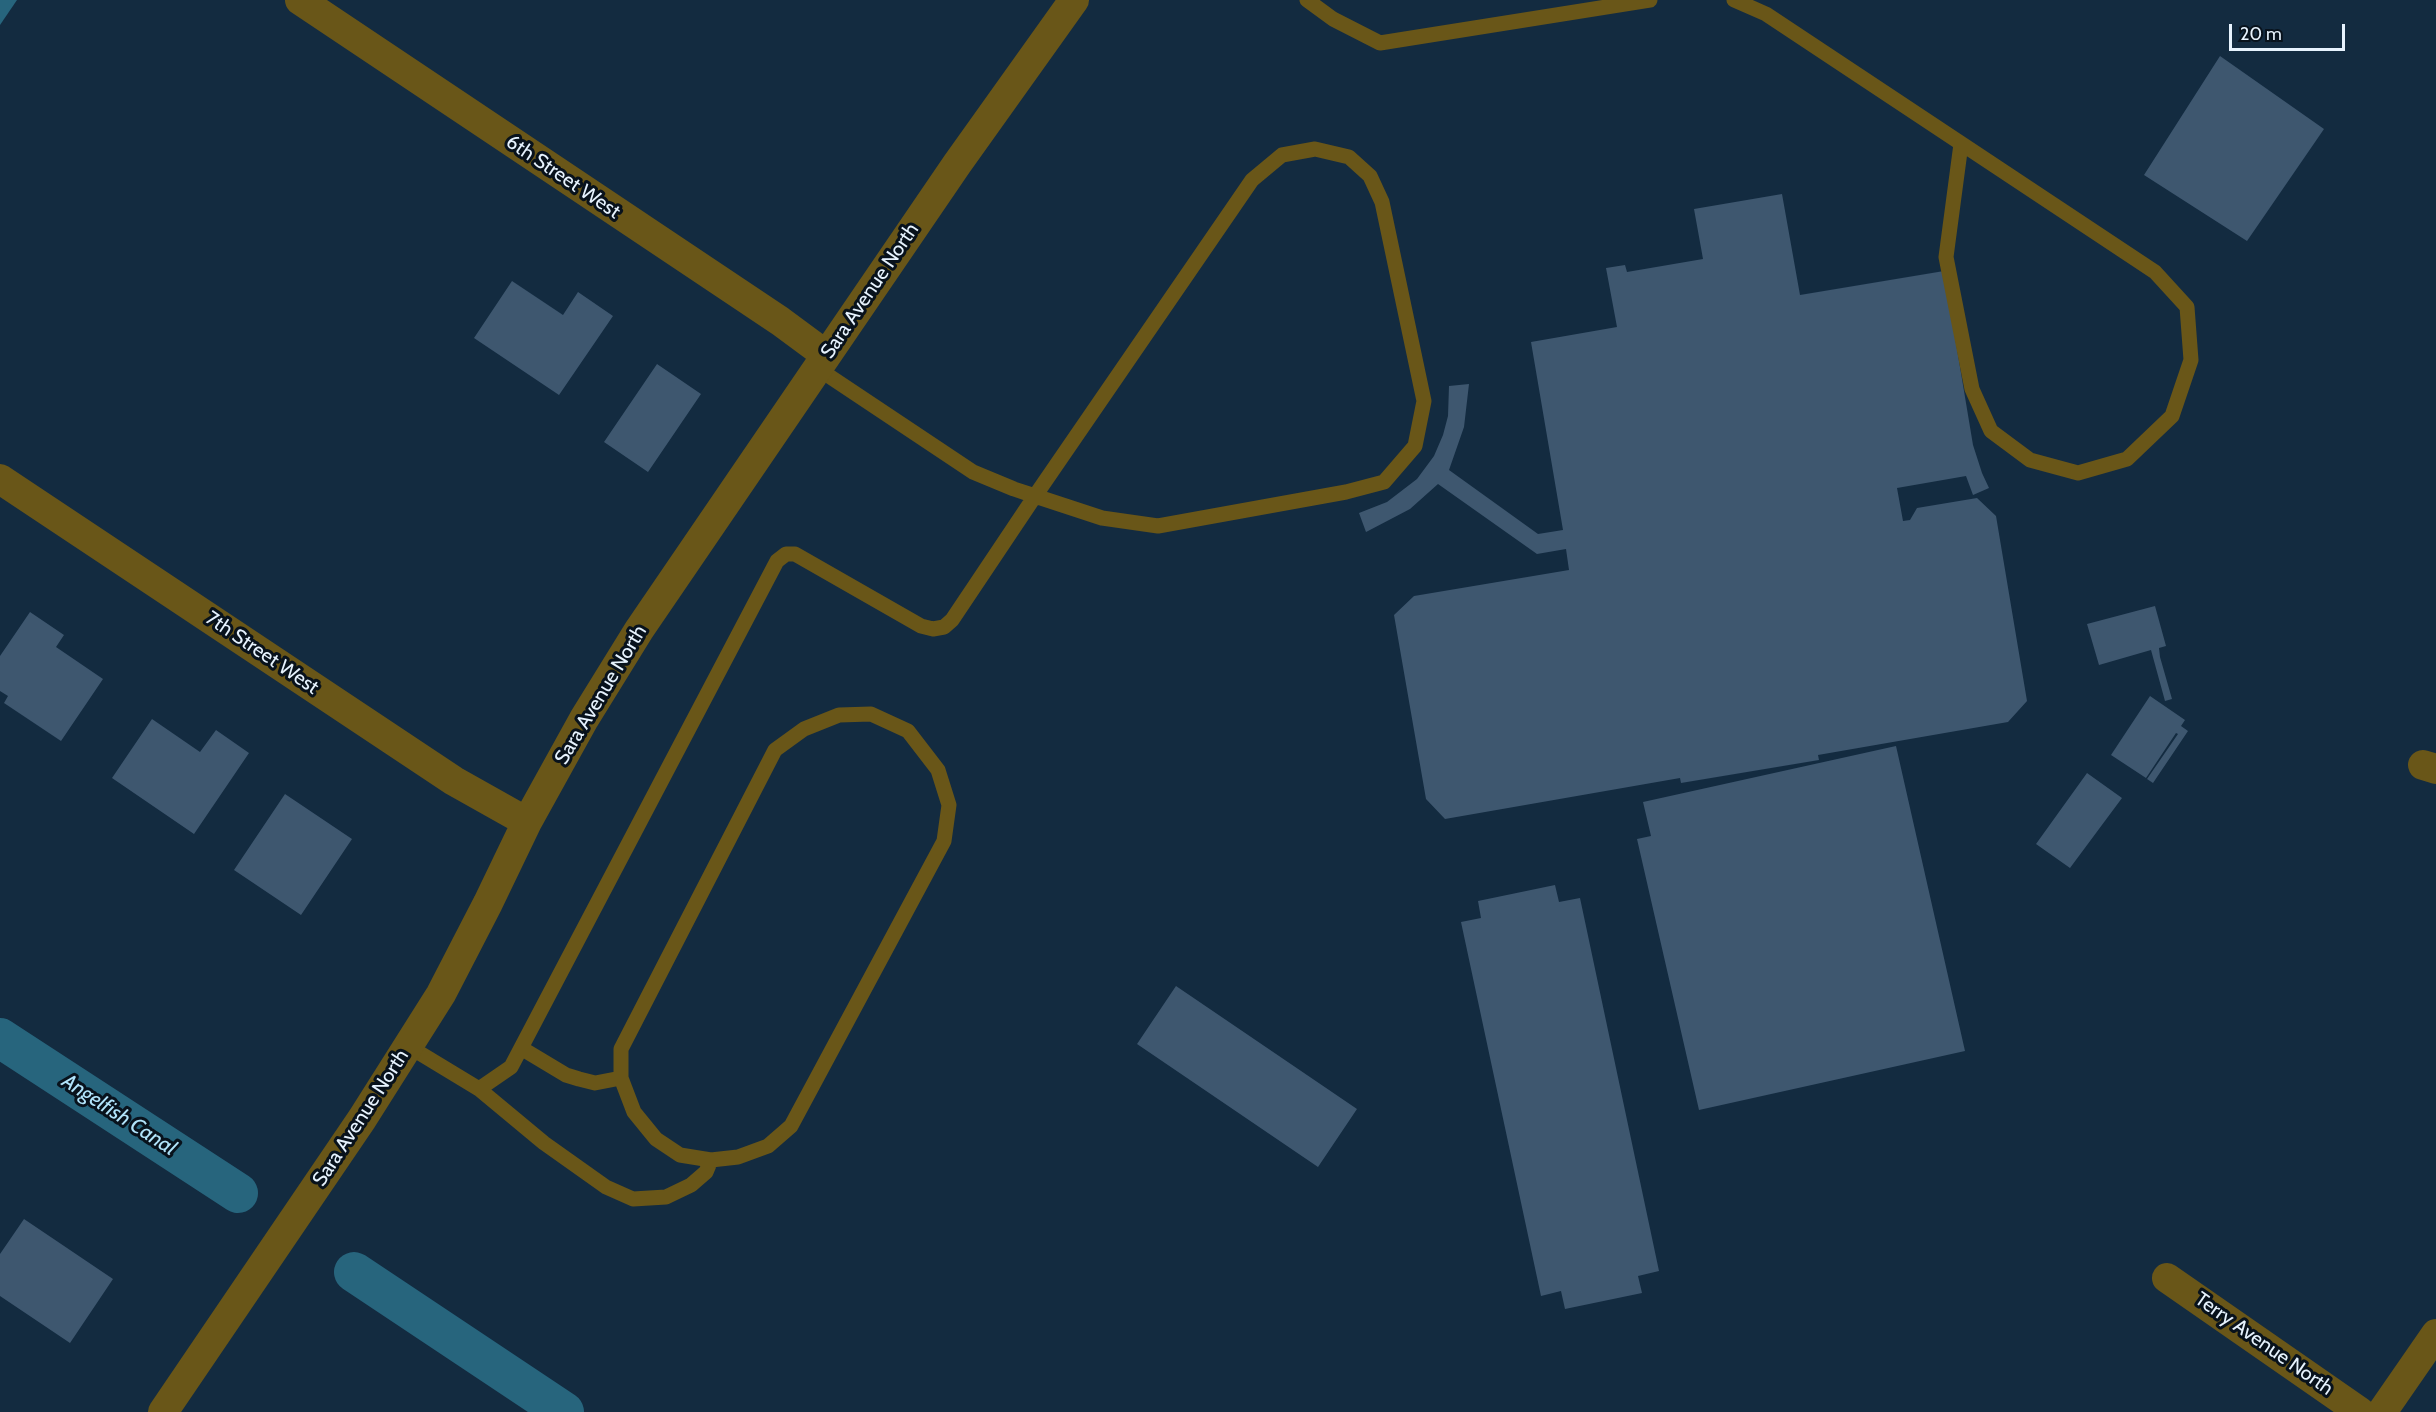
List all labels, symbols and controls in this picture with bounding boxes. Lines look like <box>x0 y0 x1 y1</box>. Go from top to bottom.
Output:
scale bar <box>2232 12 2348 50</box>
text: 20 m <box>2240 23 2282 45</box>
street label: 6th Street West <box>501 130 625 224</box>
street label: Sara Avenue North <box>816 219 924 363</box>
street label: 7th Street West <box>201 606 323 700</box>
street label: Sara Avenue North <box>550 621 652 769</box>
street label: Sara Avenue North <box>308 1045 414 1191</box>
water label: Angelfish Canal <box>57 1069 181 1161</box>
street label: Terry Avenue North <box>2190 1287 2338 1401</box>

